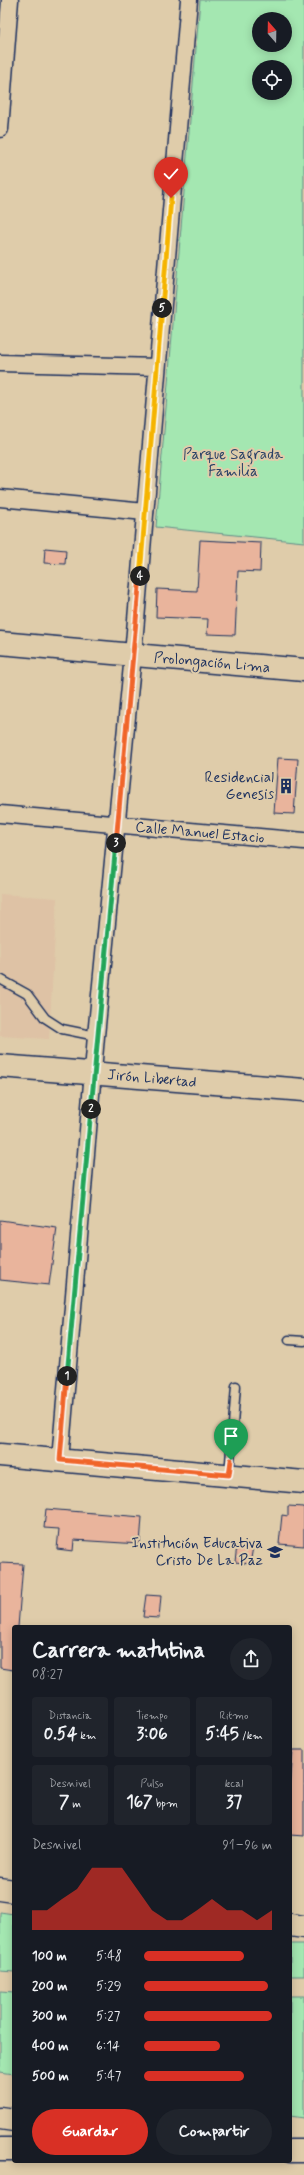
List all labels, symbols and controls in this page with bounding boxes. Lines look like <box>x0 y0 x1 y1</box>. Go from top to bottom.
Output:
north arrow <box>252 12 292 52</box>
map controls <box>252 12 292 100</box>
button: locate <box>252 60 292 100</box>
pin <box>154 157 188 198</box>
icon: check <box>160 163 182 185</box>
pin: 5 <box>152 298 172 318</box>
text: 5 <box>159 301 165 315</box>
park label: Parque Sagrada Familia <box>183 445 284 482</box>
pin: 4 <box>130 566 150 586</box>
text: 4 <box>137 569 143 583</box>
street label: Prolongación Lima <box>153 648 271 679</box>
place label: Residencial Genesis <box>205 768 274 805</box>
building icon: Residencial Genesis <box>277 777 295 795</box>
street label: Calle Manuel Estacio <box>134 817 266 849</box>
pin: 3 <box>106 833 126 853</box>
text: 3 <box>114 836 118 850</box>
street label: Jirón Libertad <box>106 1065 197 1093</box>
pin: 2 <box>81 1099 101 1119</box>
text: 2 <box>88 1102 94 1116</box>
pin: 1 <box>57 1366 77 1386</box>
text: 1 <box>65 1369 69 1383</box>
pin <box>214 1419 248 1460</box>
icon: arrive <box>220 1425 242 1447</box>
place label: Institución Educativa Cristo De La Paz <box>131 1534 263 1571</box>
school or university icon: Institución Educativa Cristo De La Paz <box>266 1543 284 1561</box>
text: Carrera matutina <box>32 1637 205 1665</box>
button: share <box>230 1638 272 1680</box>
text: 08:27 <box>32 1666 63 1683</box>
text: Distancia <box>49 1709 91 1723</box>
text: Tiempo <box>136 1709 168 1723</box>
text: Ritmo <box>219 1709 249 1723</box>
text: 0.54 <box>44 1723 77 1745</box>
text: 3:06 <box>136 1723 168 1745</box>
text: 5:45 <box>205 1723 239 1745</box>
text: km <box>77 1729 96 1743</box>
text: /km <box>239 1729 263 1743</box>
text: Desnivel <box>49 1777 91 1791</box>
text: Pulso <box>140 1777 164 1791</box>
text: kcal <box>225 1777 243 1791</box>
text: 7 <box>59 1791 69 1813</box>
text: 167 <box>126 1791 153 1813</box>
text: 37 <box>226 1791 242 1813</box>
text: m <box>69 1797 81 1811</box>
text: bpm <box>153 1797 178 1811</box>
text: Desnivel <box>32 1837 81 1854</box>
text: 91–96 m <box>223 1837 272 1854</box>
text: 100 m <box>32 1948 67 1965</box>
text: 5:48 <box>96 1948 122 1965</box>
text: 200 m <box>32 1978 67 1995</box>
text: 5:29 <box>96 1978 121 1995</box>
text: 300 m <box>32 2008 67 2025</box>
text: 5:27 <box>96 2008 120 2025</box>
text: 400 m <box>32 2038 69 2055</box>
text: 6:14 <box>96 2038 120 2055</box>
text: 500 m <box>32 2068 69 2085</box>
text: 5:47 <box>96 2068 121 2085</box>
button: Guardar <box>32 2109 148 2155</box>
button: Compartir <box>156 2109 272 2155</box>

